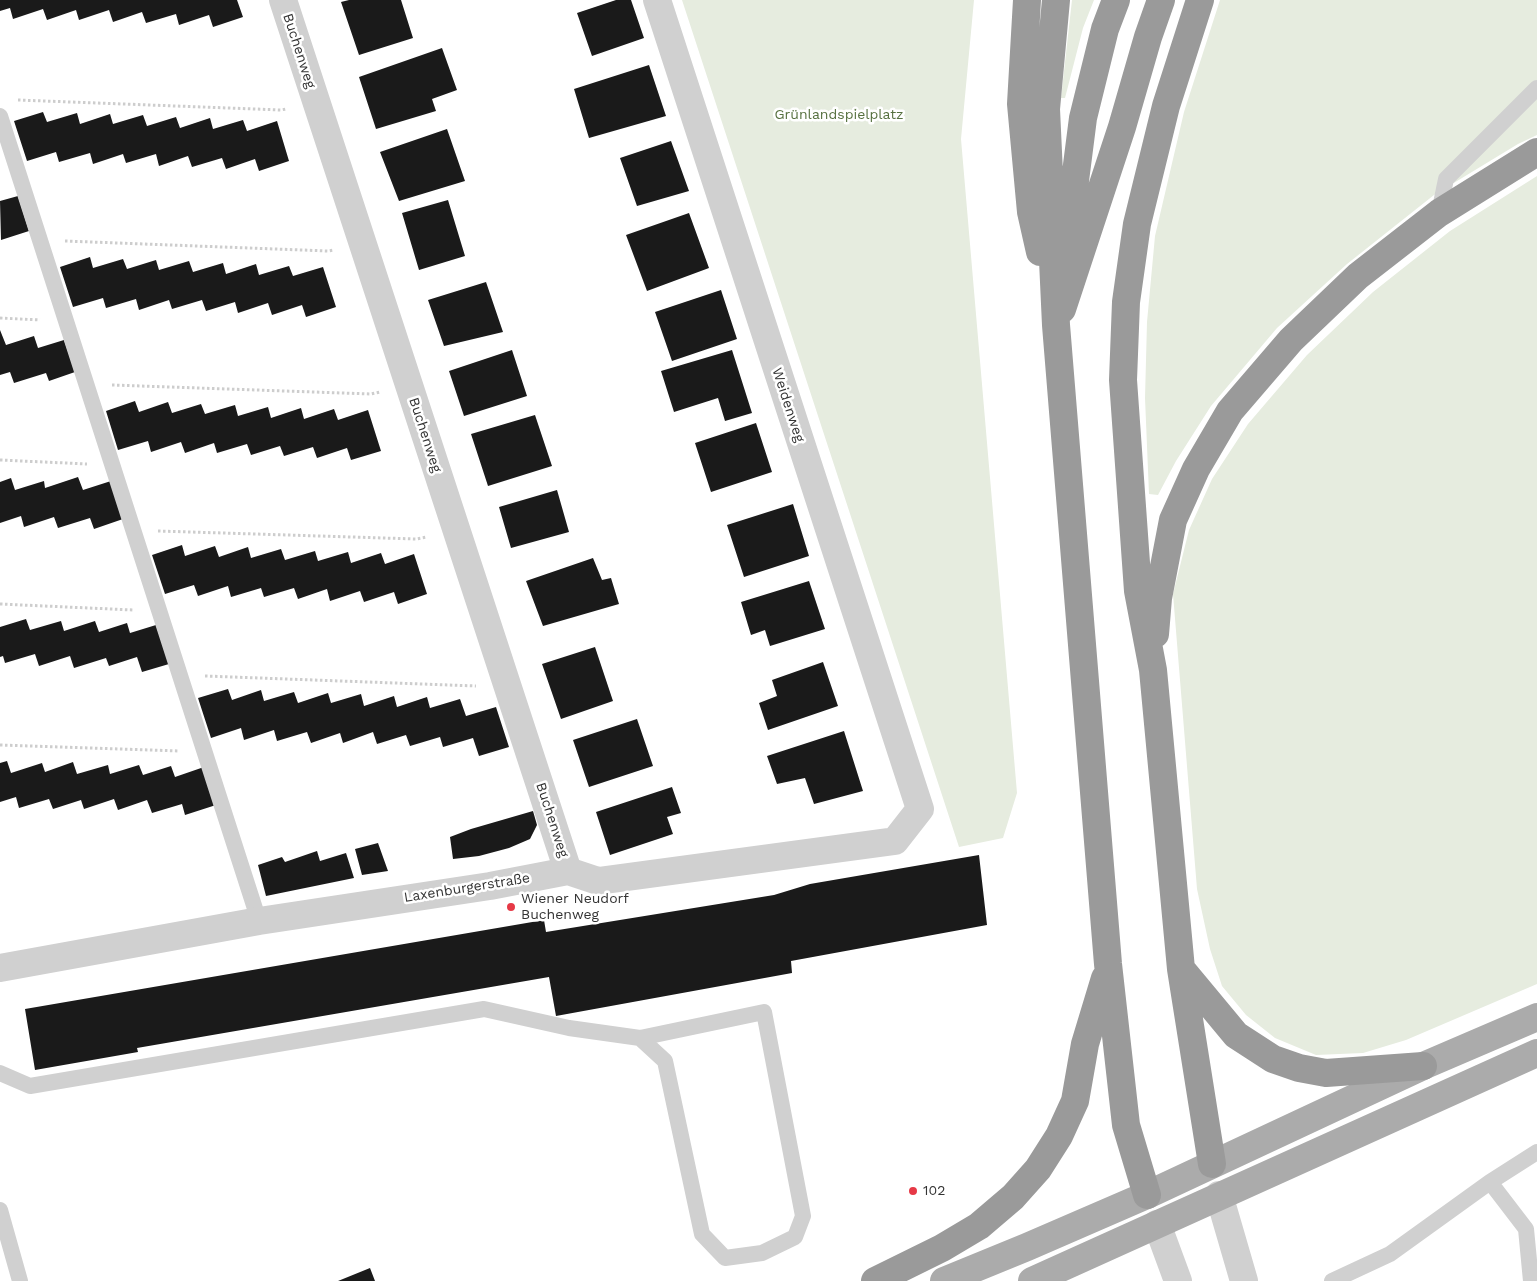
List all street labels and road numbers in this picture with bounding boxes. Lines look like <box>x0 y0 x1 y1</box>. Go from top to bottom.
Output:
street label: Buchenweg <box>279 11 319 91</box>
street label: Weidenweg <box>768 366 808 444</box>
street label: Buchenweg <box>405 395 445 475</box>
street label: Buchenweg <box>532 780 572 860</box>
street label: Laxenburgerstraße <box>403 870 531 906</box>

